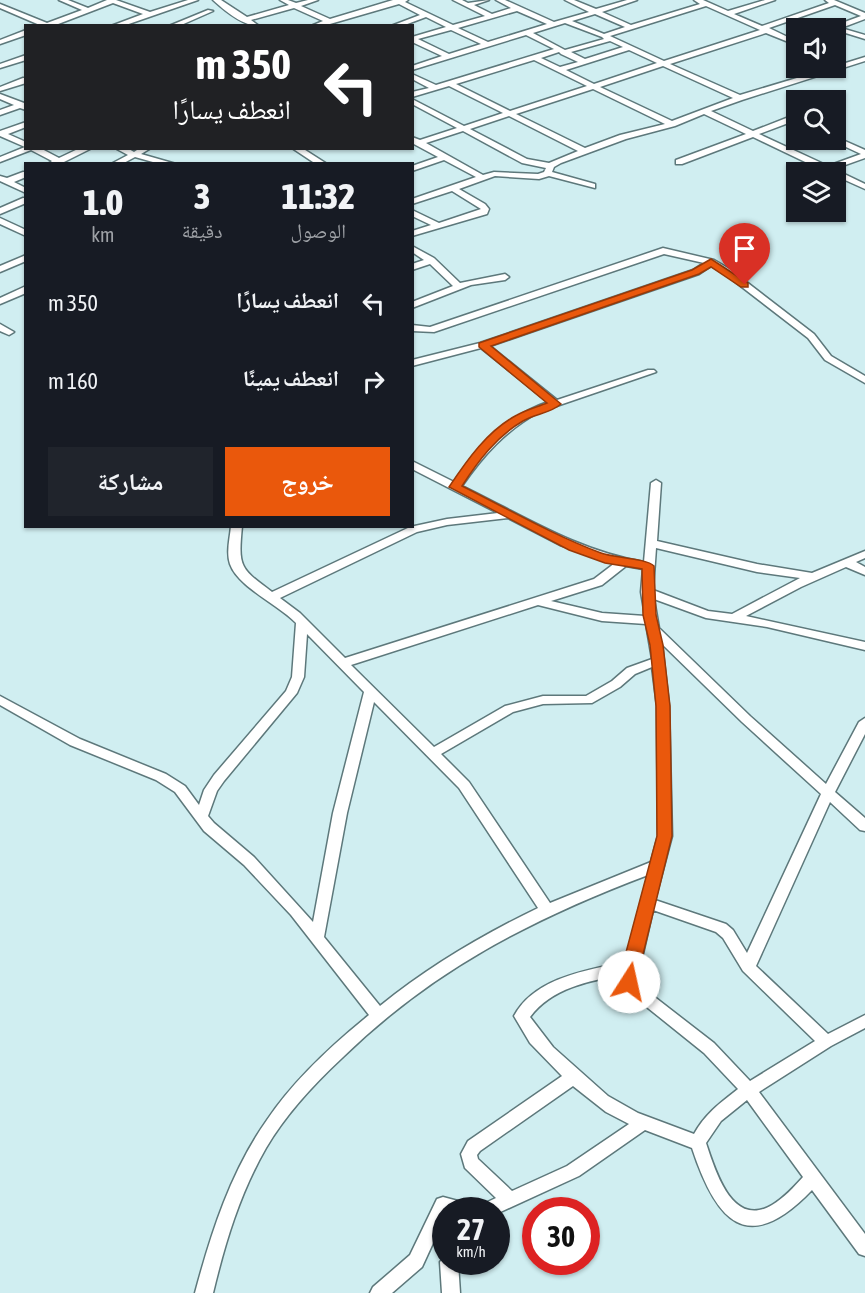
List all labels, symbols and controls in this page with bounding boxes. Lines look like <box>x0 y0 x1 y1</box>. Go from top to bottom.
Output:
map controls <box>786 18 846 222</box>
button: sound <box>786 18 846 78</box>
text: 350 m <box>196 40 291 88</box>
icon: left <box>312 48 390 126</box>
button: search <box>786 90 846 150</box>
text: انعطف يسارًا <box>172 94 291 125</box>
button: layers <box>786 162 846 222</box>
text: 3 <box>194 175 211 217</box>
text: 11:32 <box>281 175 355 217</box>
text: 1.0 <box>83 181 123 223</box>
text: دقيقة <box>182 219 222 242</box>
text: الوصول <box>291 219 346 242</box>
text: km <box>91 223 115 246</box>
pin <box>719 223 770 285</box>
icon: arrive <box>728 232 761 265</box>
text: انعطف يسارًا <box>236 287 339 313</box>
icon: left <box>357 287 390 320</box>
text: 350 m <box>48 290 98 316</box>
text: انعطف يمينًا <box>243 365 339 391</box>
icon: right <box>357 365 390 398</box>
text: 160 m <box>48 368 98 394</box>
button: مشاركة <box>48 447 213 516</box>
button: خروج <box>225 447 390 516</box>
position arrow <box>597 950 661 1014</box>
speed limit sign: 30 <box>522 1197 600 1275</box>
text: 27 <box>457 1212 485 1246</box>
text: km/h <box>456 1243 486 1260</box>

